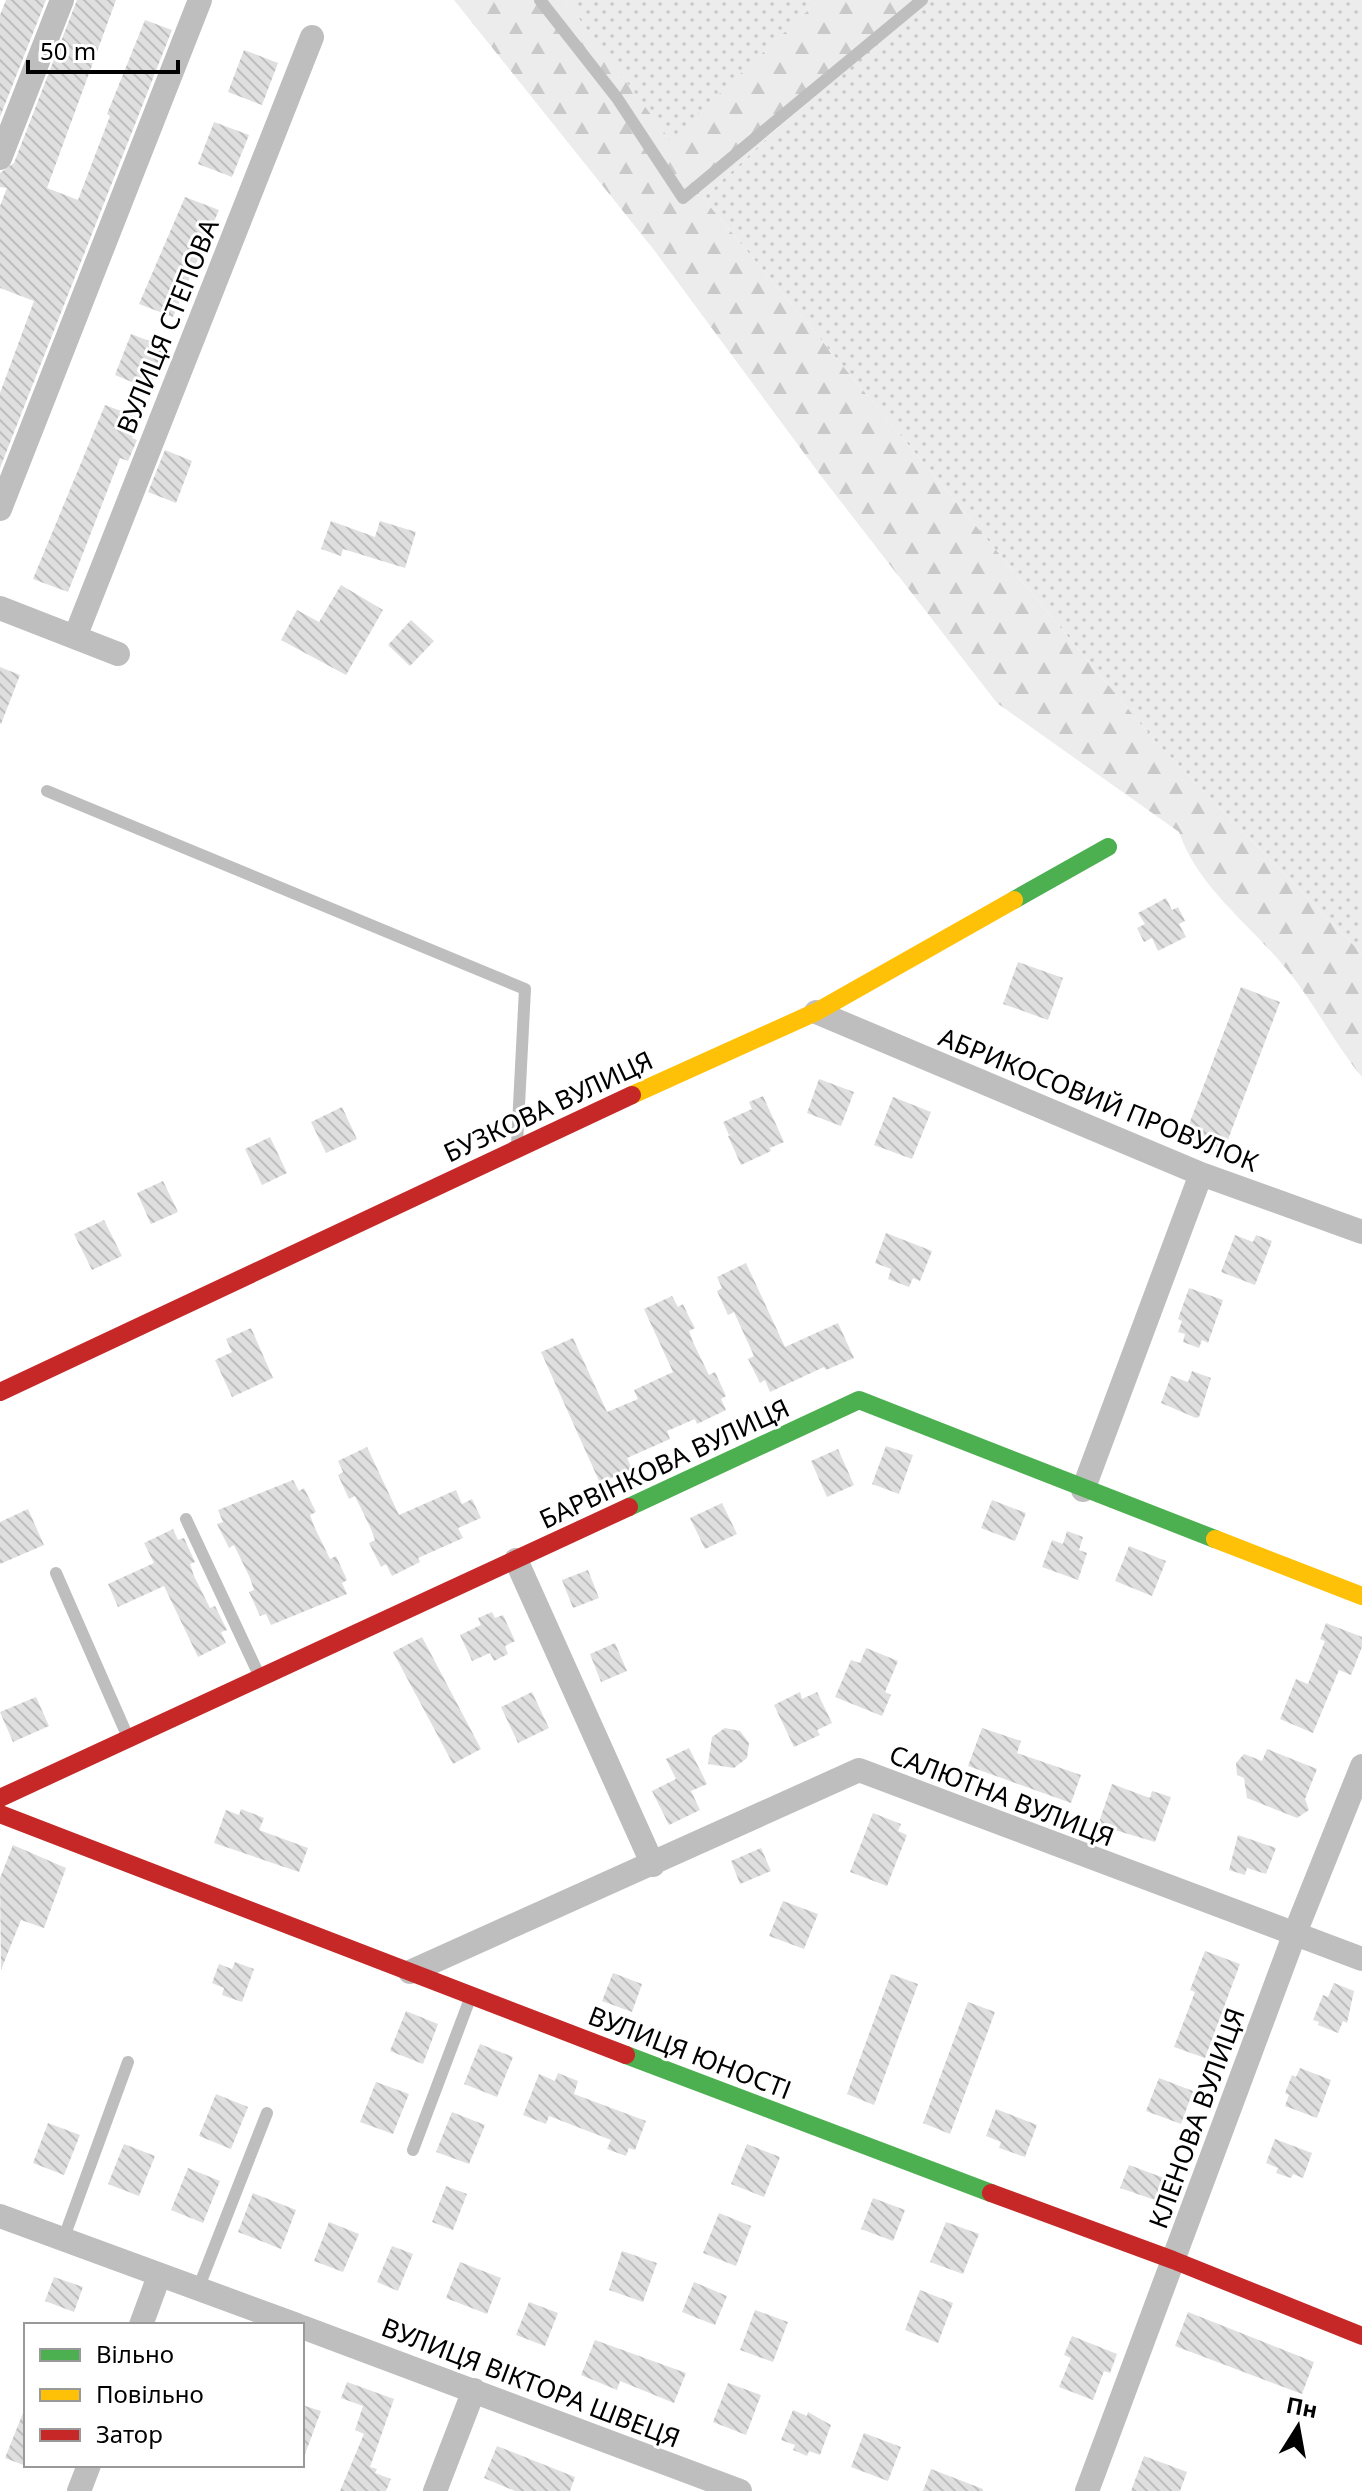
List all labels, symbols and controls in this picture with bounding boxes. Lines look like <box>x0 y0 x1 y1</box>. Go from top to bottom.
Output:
scale bar <box>28 24 178 74</box>
text: 50 m <box>40 34 96 67</box>
street label: ВУЛИЦЯ СТЕПОВА <box>107 213 227 439</box>
street label: АБРИКОСОВИЙ ПРОВУЛОК <box>934 1018 1264 1180</box>
street label: БУЗКОВА ВУЛИЦЯ <box>438 1042 658 1170</box>
street label: БАРВІНКОВА ВУЛИЦЯ <box>533 1389 795 1537</box>
street label: САЛЮТНА ВУЛИЦЯ <box>884 1736 1120 1854</box>
street label: ВУЛИЦЯ ЮНОСТІ <box>583 1997 797 2107</box>
street label: КЛЕНОВА ВУЛИЦЯ <box>1139 2003 1253 2233</box>
street label: ВУЛИЦЯ ВІКТОРА ШВЕЦЯ <box>377 2308 685 2456</box>
legend <box>24 2323 304 2467</box>
text: Вільно <box>96 2337 174 2370</box>
text: Повільно <box>96 2377 204 2410</box>
north arrow <box>1258 2387 1338 2467</box>
text: Пн <box>1284 2389 1320 2424</box>
text: Затор <box>96 2417 163 2450</box>

